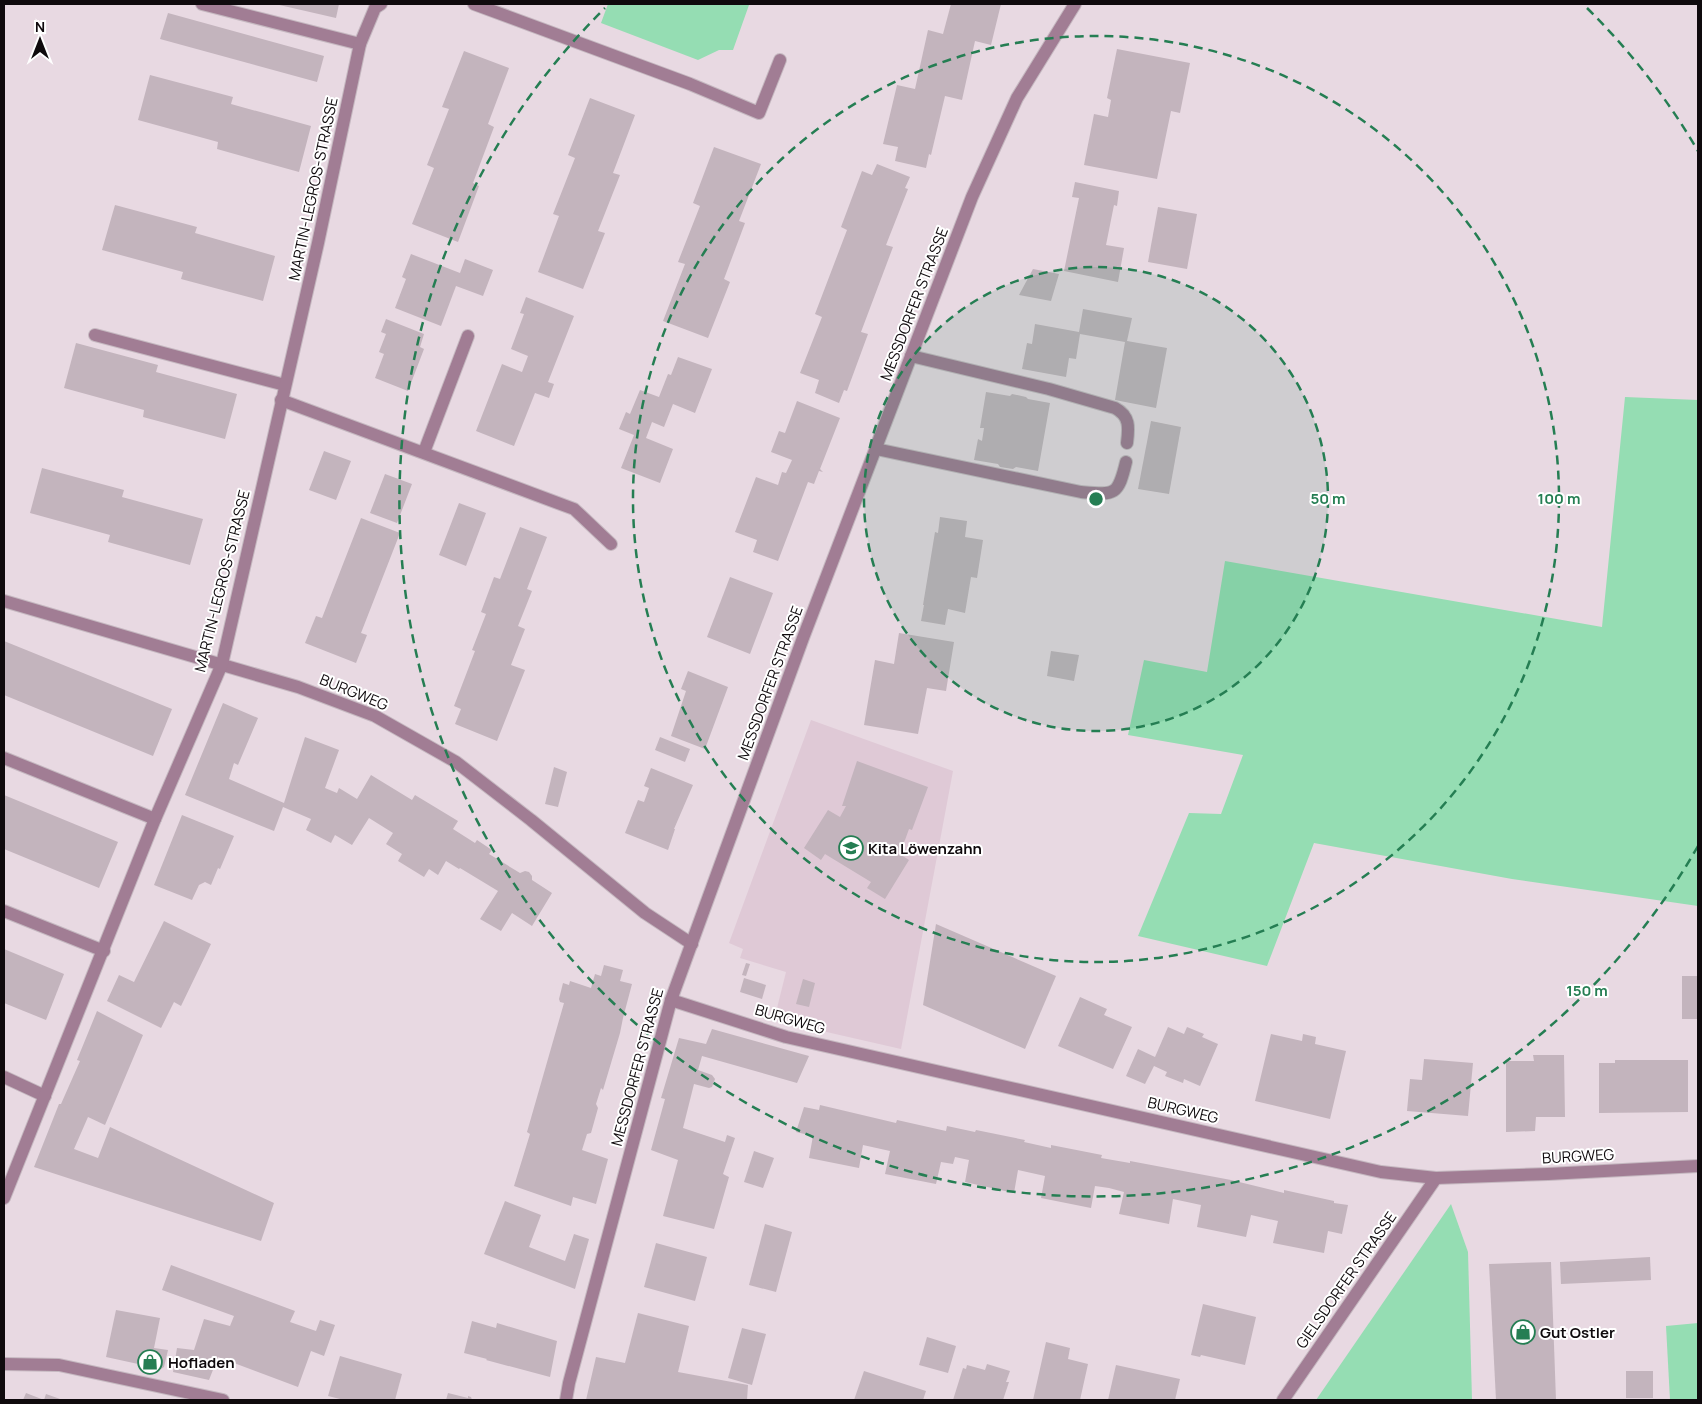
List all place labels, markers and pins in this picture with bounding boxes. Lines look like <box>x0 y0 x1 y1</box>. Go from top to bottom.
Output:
centre of rings <box>1087 490 1105 508</box>
school or university icon: Kita Löwenzahn <box>838 835 864 861</box>
place label: Kita Löwenzahn <box>868 838 982 859</box>
shop icon: Gut Ostler <box>1510 1319 1536 1345</box>
place label: Gut Ostler <box>1540 1322 1615 1343</box>
shop icon: Hofladen <box>137 1349 163 1375</box>
place label: Hofladen <box>168 1352 235 1373</box>

